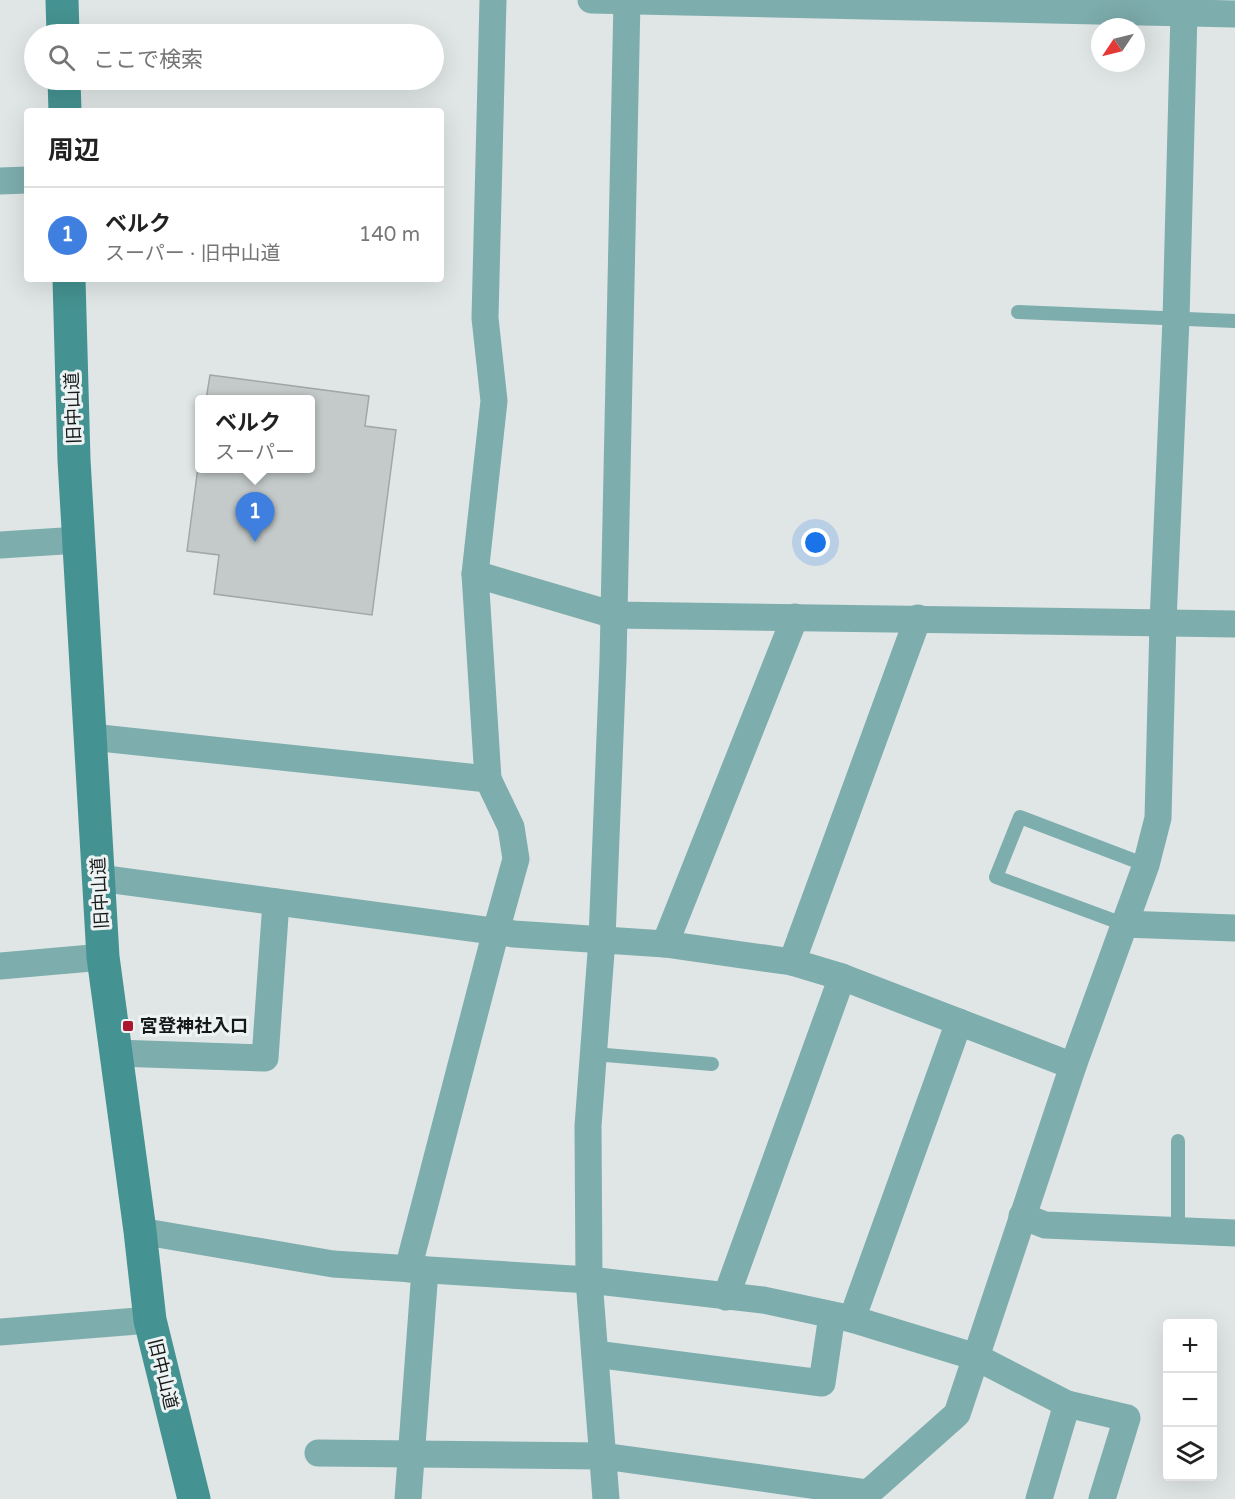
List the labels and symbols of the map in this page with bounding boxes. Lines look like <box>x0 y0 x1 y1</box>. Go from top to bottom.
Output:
north arrow <box>1091 18 1145 72</box>
street label: 旧中山道 <box>61 372 85 444</box>
pin: 1 <box>236 492 274 542</box>
your location <box>801 528 830 557</box>
street label: 旧中山道 <box>87 856 113 930</box>
place label: 宮登神社入口 <box>140 1015 248 1037</box>
marker: 宮登神社入口 <box>121 1019 135 1033</box>
street label: 旧中山道 <box>144 1336 182 1412</box>

